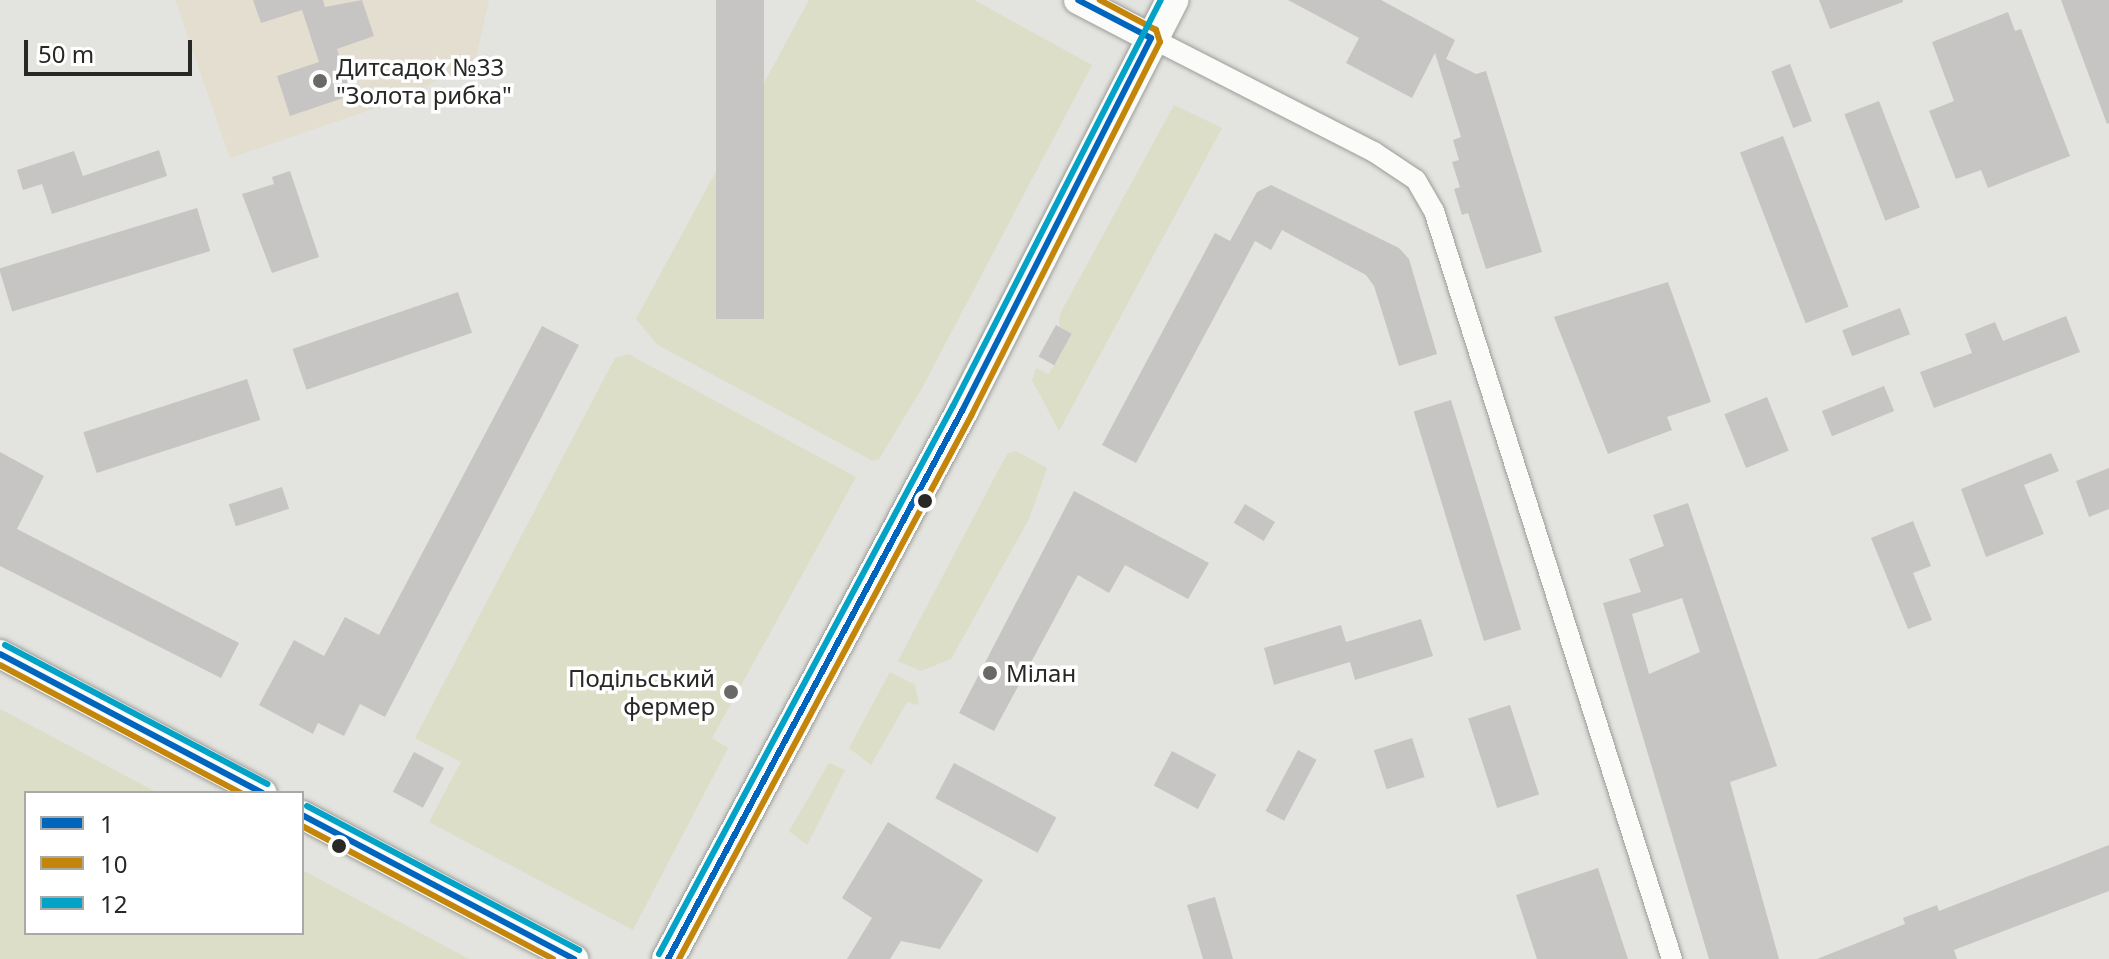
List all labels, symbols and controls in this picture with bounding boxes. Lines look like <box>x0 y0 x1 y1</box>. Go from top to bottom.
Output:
scale bar <box>28 24 196 74</box>
text: 50 m <box>38 37 94 70</box>
place label: Дитсадок №33 "Золота рибка" <box>336 53 512 109</box>
marker: Дитсадок №33 "Золота рибка" <box>311 72 329 90</box>
unlabelled marker <box>917 493 933 509</box>
place label: Мілан <box>1006 659 1076 687</box>
place label: Подільський фермер <box>568 664 715 720</box>
marker: Мілан <box>981 664 999 682</box>
marker: Подільський фермер <box>722 683 740 701</box>
legend <box>24 791 304 935</box>
text: 1 <box>100 807 114 840</box>
unlabelled marker <box>331 838 347 854</box>
text: 10 <box>100 847 127 880</box>
text: 12 <box>100 887 127 920</box>

